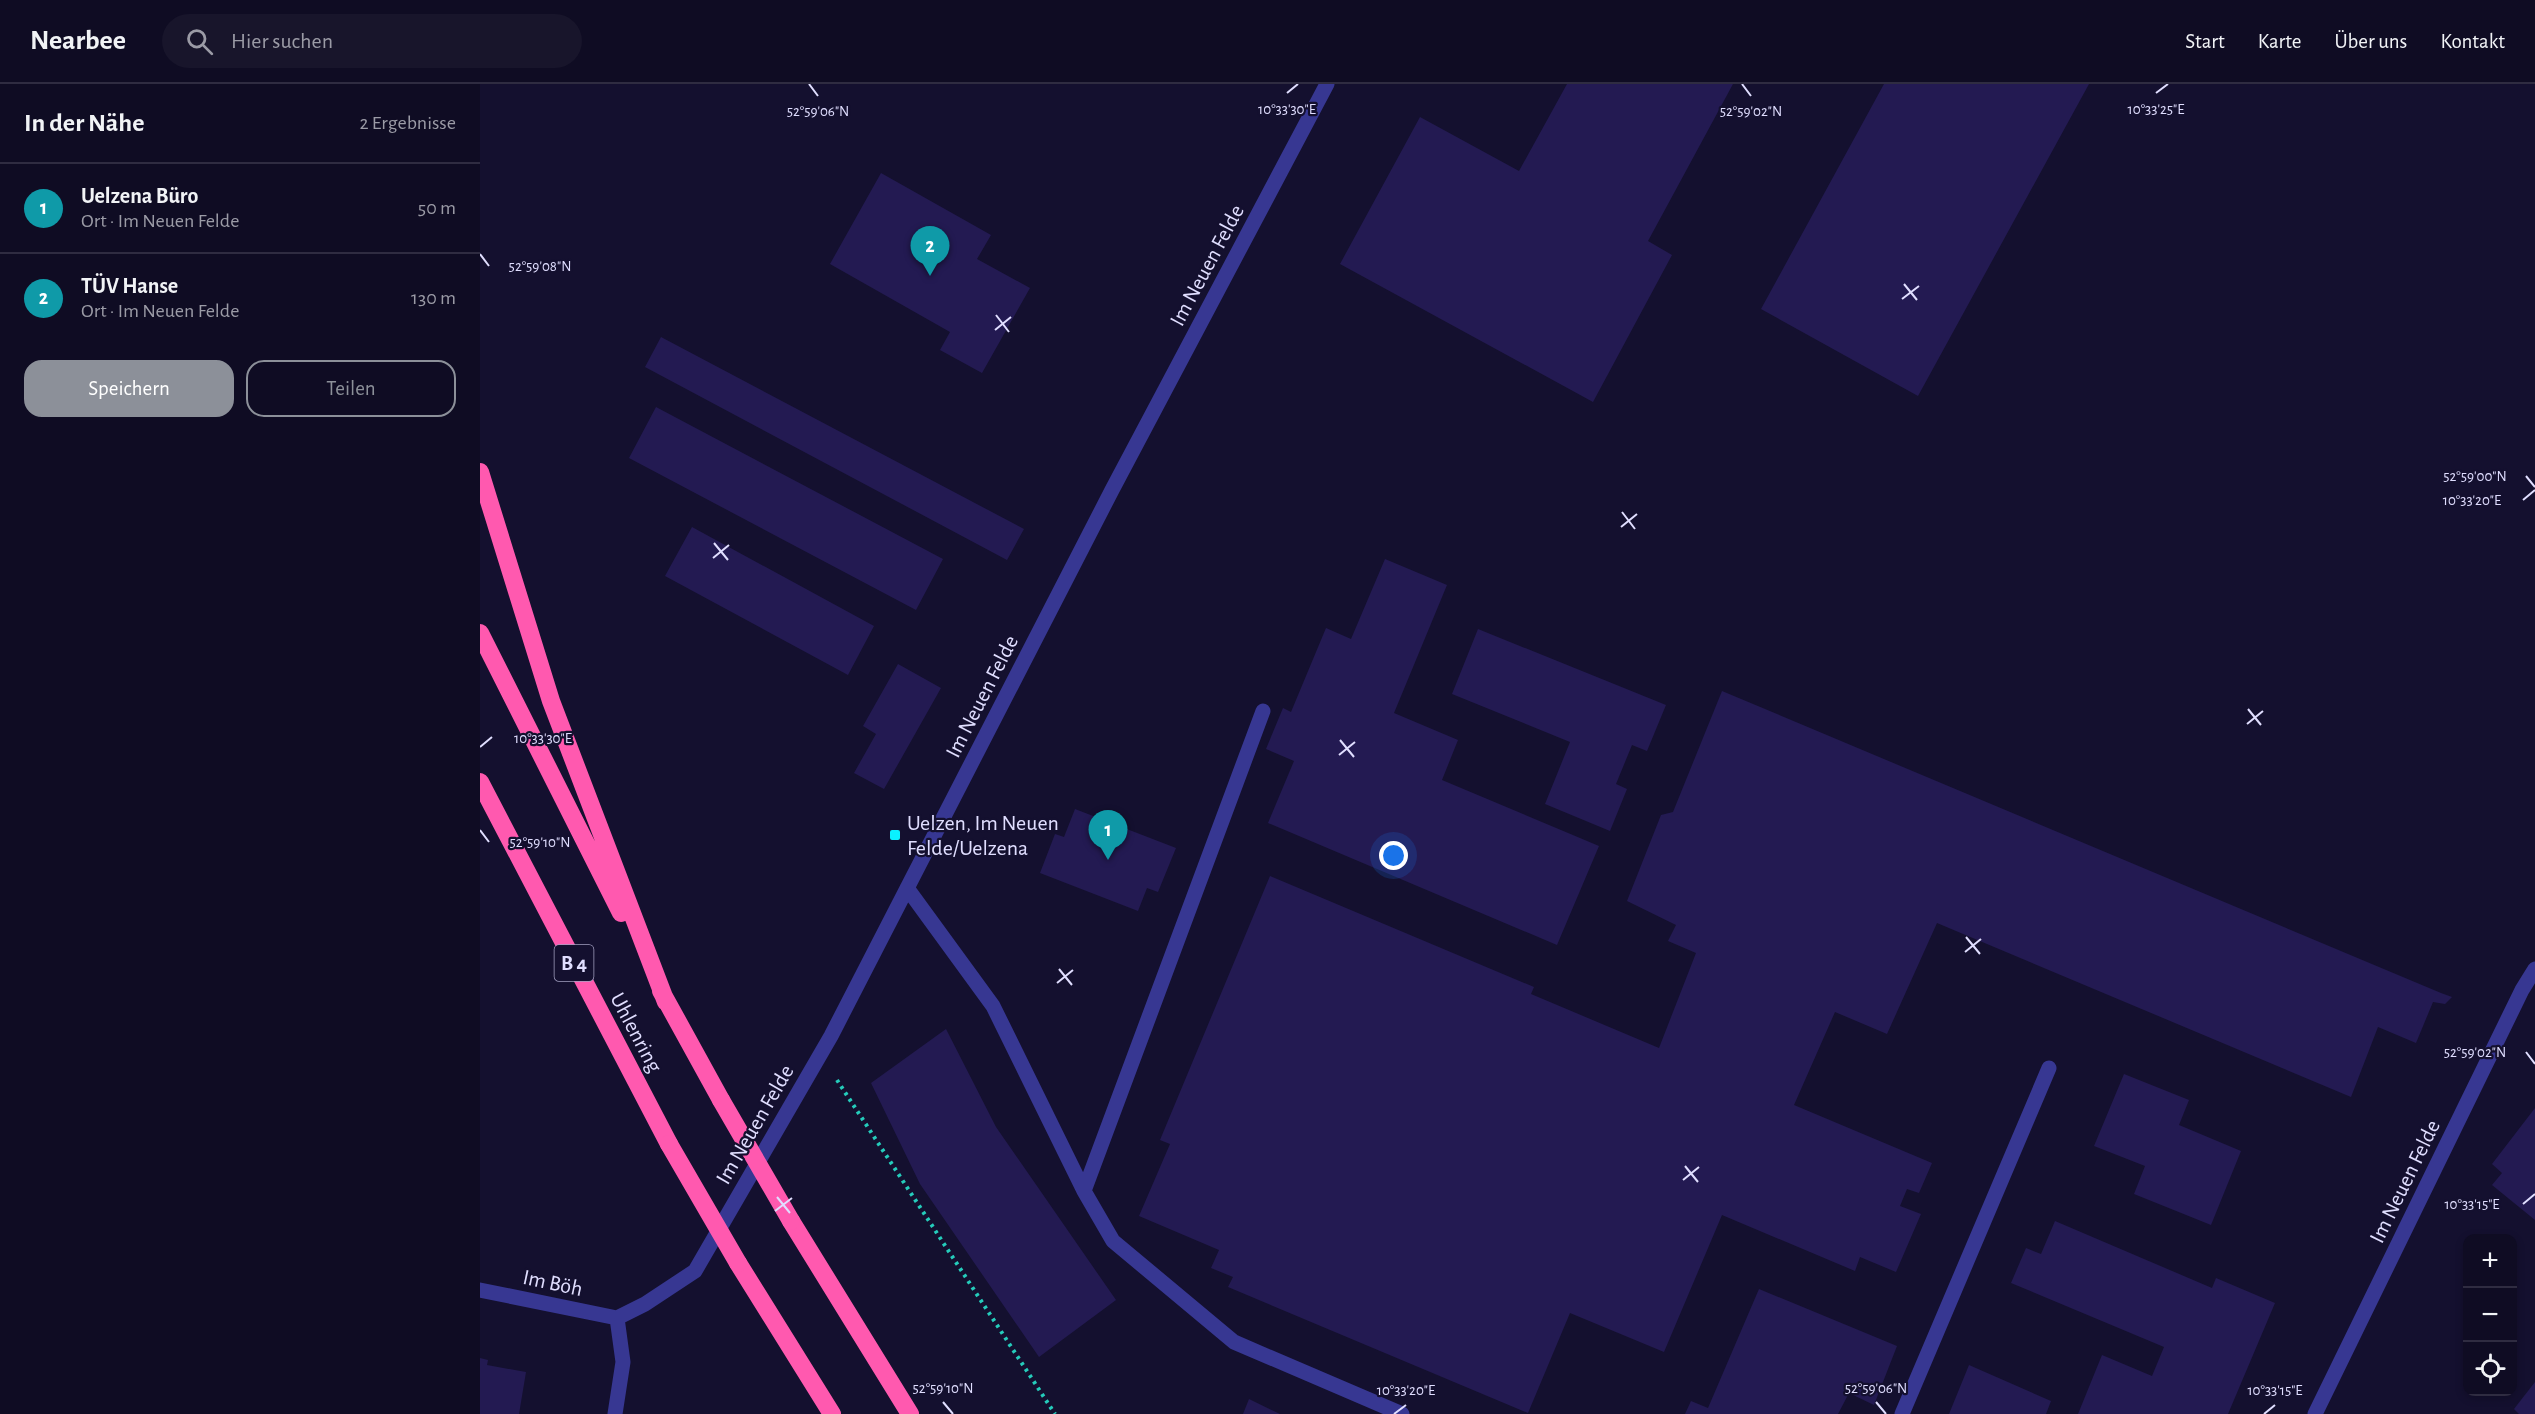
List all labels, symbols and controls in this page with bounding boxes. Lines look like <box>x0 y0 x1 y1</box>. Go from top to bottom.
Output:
search box <box>162 14 582 68</box>
icon: search <box>183 25 216 58</box>
text: Nearbee <box>30 27 126 55</box>
text: Hier suchen <box>231 30 333 52</box>
text: Start <box>2185 31 2225 52</box>
text: Karte <box>2258 31 2301 52</box>
text: Über uns <box>2334 31 2407 52</box>
text: Kontakt <box>2440 31 2505 52</box>
text: 10°33'30"E <box>1258 102 1316 117</box>
text: 10°33'25"E <box>2128 102 2184 117</box>
text: 52°59'06"N <box>787 104 849 119</box>
text: 52°59'02"N <box>1720 104 1782 119</box>
text: In der Nähe <box>24 110 144 136</box>
text: 2 Ergebnisse <box>359 113 456 133</box>
text: Uelzena Büro <box>81 185 198 207</box>
text: 1 <box>40 198 47 218</box>
text: 50 m <box>418 198 456 218</box>
street label: Im Neuen Felde <box>1166 201 1248 330</box>
text: Ort · Im Neuen Felde <box>81 211 239 231</box>
pin: 2 <box>910 226 950 276</box>
text: 52°59'08"N <box>509 259 571 274</box>
text: TÜV Hanse <box>81 275 178 297</box>
text: 2 <box>39 288 48 308</box>
text: 130 m <box>411 288 456 308</box>
text: Ort · Im Neuen Felde <box>81 301 239 321</box>
button: Speichern <box>24 360 234 417</box>
button: Teilen <box>246 360 456 417</box>
text: 52°59'00"N <box>2443 469 2507 484</box>
text: 10°33'20"E <box>2443 493 2501 508</box>
street label: Im Neuen Felde <box>942 632 1022 761</box>
text: 10°33'30"E <box>514 731 572 746</box>
pin: 1 <box>1088 810 1128 860</box>
place label: Uelzen, Im Neuen Felde/Uelzena <box>907 812 1059 859</box>
marker: Uelzen, Im Neuen Felde/Uelzena <box>888 828 902 842</box>
text: 52°59'10"N <box>510 835 570 850</box>
your location <box>1379 841 1408 870</box>
road number: B 4 <box>554 945 593 981</box>
street label: Uhlenring <box>606 989 666 1076</box>
text: 52°59'02"N <box>2444 1045 2506 1060</box>
street label: Im Neuen Felde <box>712 1061 798 1188</box>
street label: Im Neuen Felde <box>2366 1116 2444 1246</box>
text: 10°33'15"E <box>2444 1197 2500 1212</box>
map controls <box>2463 1234 2517 1396</box>
button: + <box>2463 1234 2517 1288</box>
street label: Im Böh <box>521 1266 585 1300</box>
button: − <box>2463 1288 2517 1342</box>
button: locate <box>2463 1342 2517 1396</box>
text: 52°59'10"N <box>913 1381 973 1396</box>
text: 52°59'06"N <box>1845 1381 1907 1396</box>
text: 10°33'20"E <box>1377 1383 1435 1398</box>
text: 10°33'15"E <box>2247 1383 2303 1398</box>

